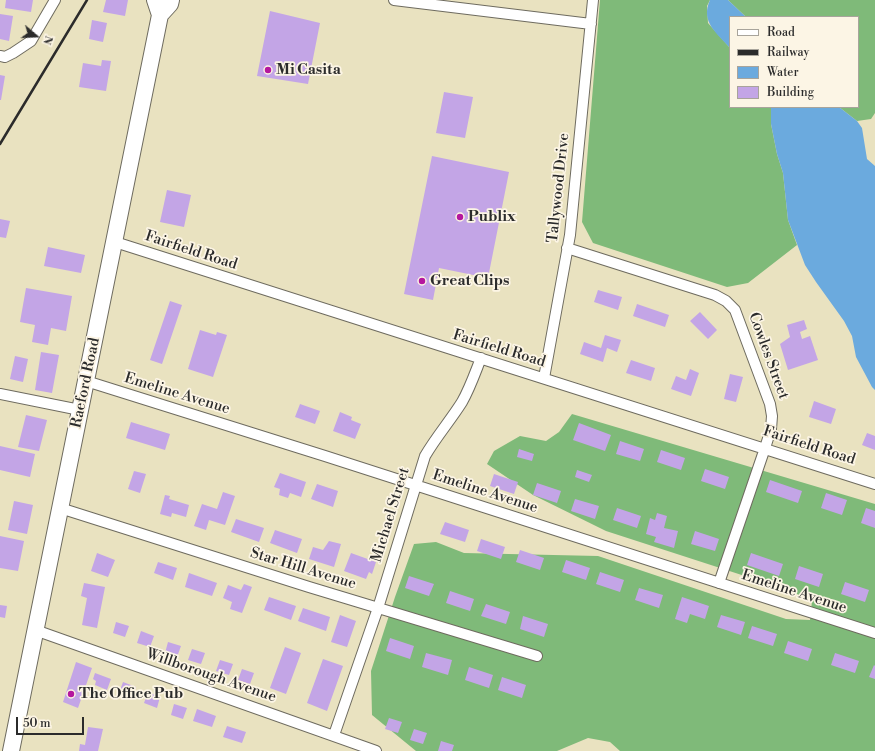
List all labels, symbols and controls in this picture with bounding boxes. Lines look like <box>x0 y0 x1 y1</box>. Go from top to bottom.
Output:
north arrow <box>16 16 56 56</box>
legend <box>729 16 859 108</box>
text: Road <box>767 25 795 40</box>
text: N <box>39 34 55 46</box>
text: Railway <box>767 45 809 60</box>
place label: Mi Casita <box>276 61 341 79</box>
marker: Mi Casita <box>263 65 273 75</box>
text: Water <box>767 65 799 80</box>
text: Building <box>767 85 814 100</box>
street label: Tallywood Drive <box>544 132 574 244</box>
place label: Publix <box>468 208 516 226</box>
marker: Publix <box>455 212 465 222</box>
street label: Fairfield Road <box>143 228 239 274</box>
place label: Great Clips <box>430 272 510 290</box>
marker: Great Clips <box>417 276 427 286</box>
street label: Cowles Street <box>744 310 792 402</box>
street label: Fairfield Road <box>451 326 547 372</box>
street label: Raeford Road <box>68 336 104 430</box>
street label: Emeline Avenue <box>122 369 232 419</box>
street label: Fairfield Road <box>761 423 857 469</box>
street label: Michael Street <box>368 465 414 565</box>
street label: Emeline Avenue <box>430 467 540 517</box>
street label: Star Hill Avenue <box>248 544 358 594</box>
street label: Emeline Avenue <box>739 567 849 617</box>
street label: Willborough Avenue <box>144 645 278 707</box>
place label: The Office Pub <box>79 685 183 703</box>
marker: The Office Pub <box>66 689 76 699</box>
scale bar <box>18 709 86 735</box>
text: 50 m <box>23 716 51 731</box>

